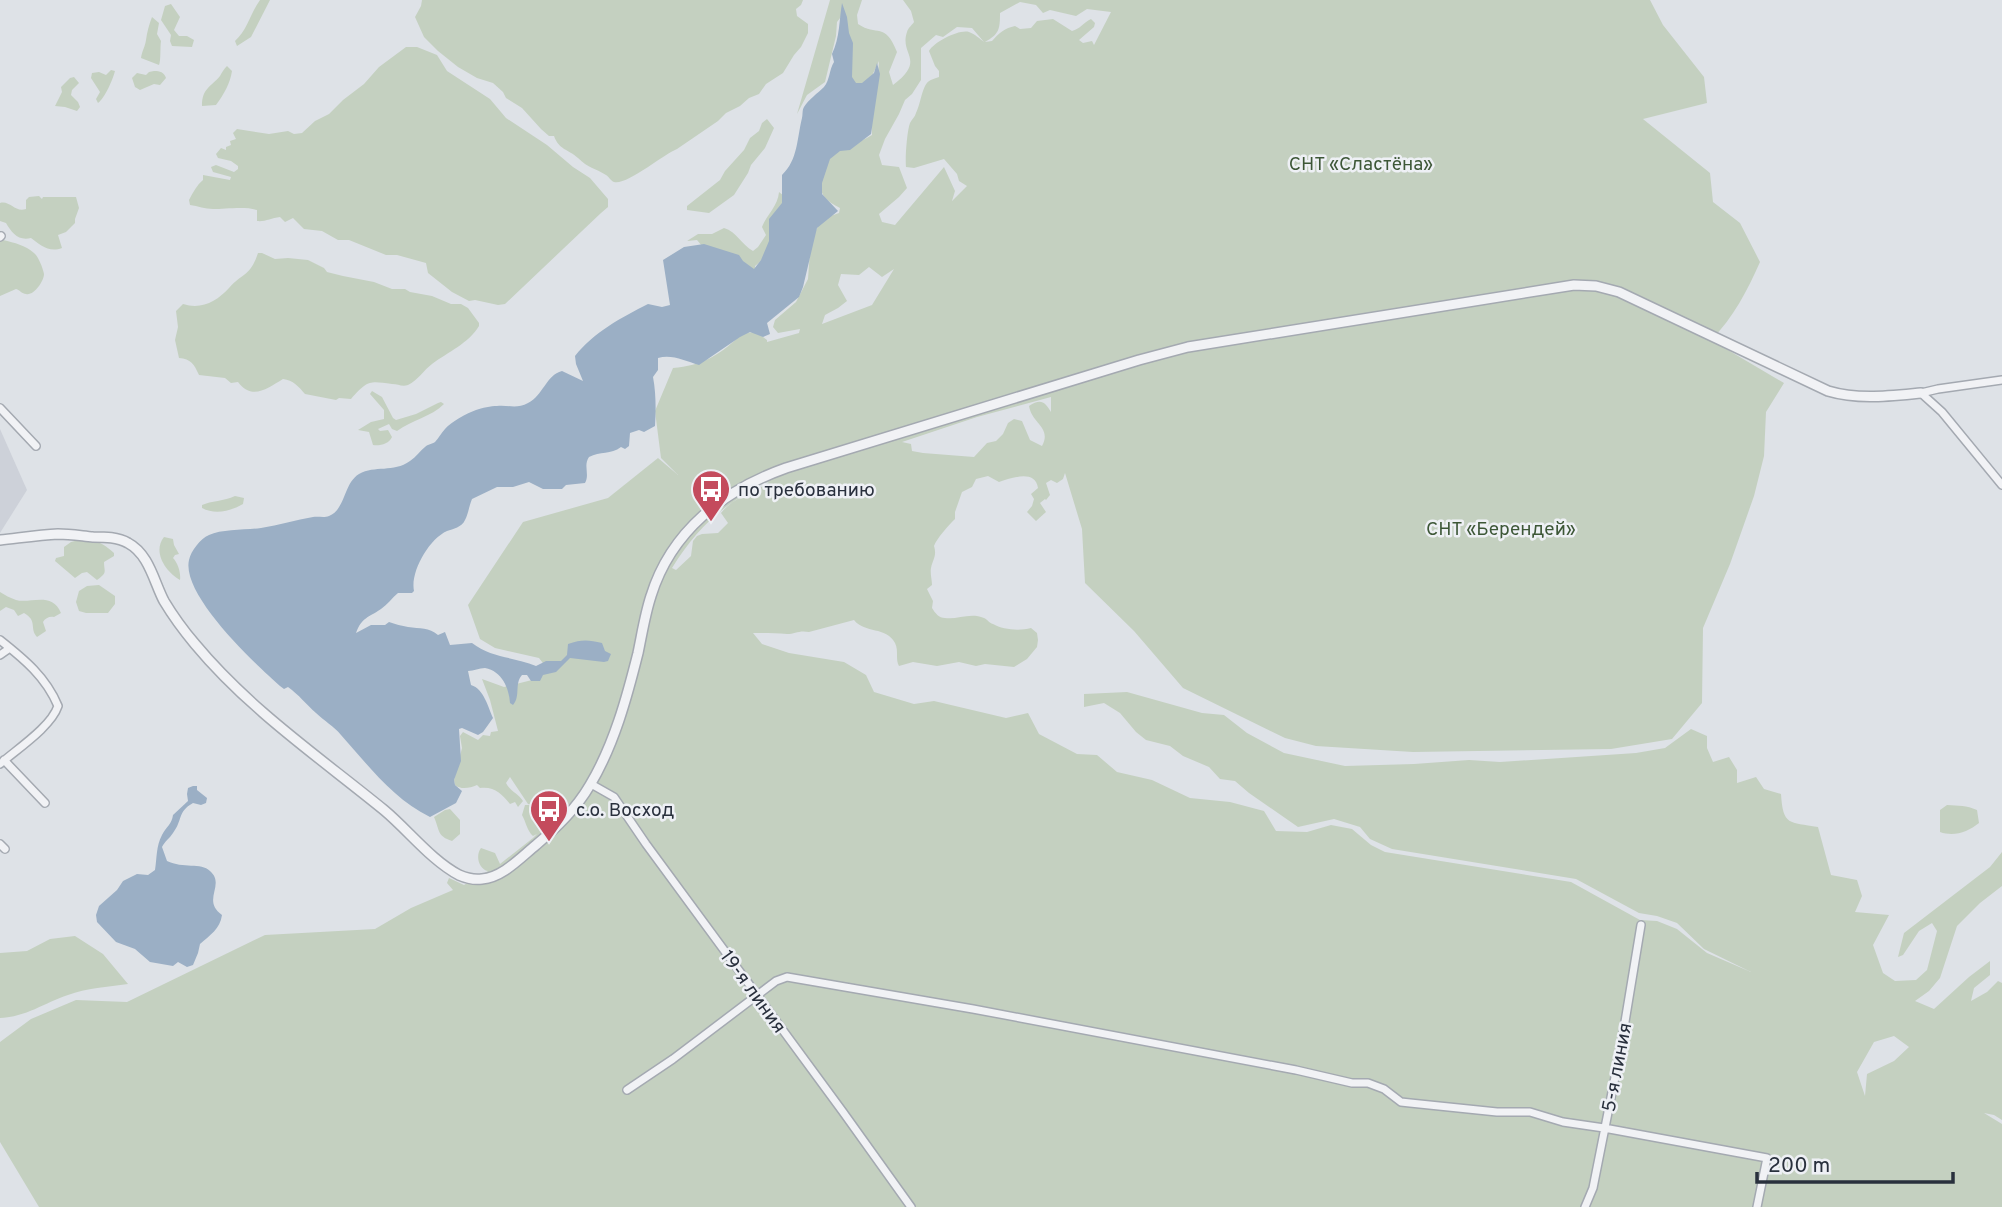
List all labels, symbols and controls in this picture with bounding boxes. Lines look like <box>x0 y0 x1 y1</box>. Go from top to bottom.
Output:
park label: СНТ «Сластёна» <box>1289 153 1433 177</box>
bus stop icon: по требованию <box>690 468 732 523</box>
place label: по требованию <box>738 479 875 503</box>
park label: СНТ «Берендей» <box>1426 518 1576 542</box>
bus stop icon: с.о. Восход <box>528 788 570 843</box>
place label: с.о. Восход <box>576 799 674 823</box>
street label: 19-я линия <box>714 946 791 1038</box>
street label: 5-я линия <box>1598 1021 1638 1114</box>
scale bar <box>1757 1140 1953 1184</box>
text: 200 m <box>1768 1153 1830 1180</box>

